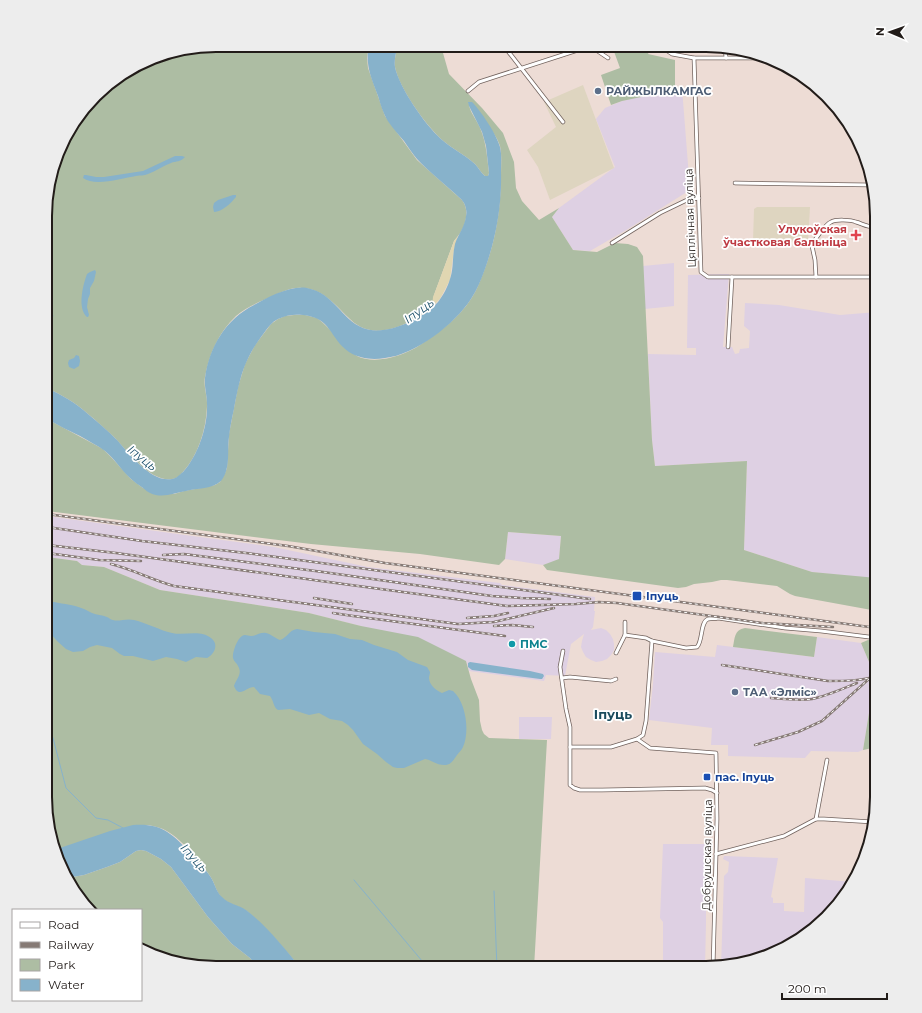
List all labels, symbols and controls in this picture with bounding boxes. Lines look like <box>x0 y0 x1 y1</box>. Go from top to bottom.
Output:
north arrow <box>870 12 910 52</box>
text: N <box>873 27 887 36</box>
place label: РАЙЖЫЛКАМГАС <box>606 84 712 98</box>
marker: РАЙЖЫЛКАМГАС <box>593 86 603 96</box>
street label: Цяплічная вуліца <box>681 168 699 268</box>
place label: Улукоўская ўчастковая бальніца <box>722 222 847 249</box>
marker: Улукоўская ўчастковая бальніца <box>850 229 862 241</box>
water label: Іпуць <box>401 295 437 326</box>
water label: Іпуць <box>125 441 160 474</box>
place label: Іпуць <box>646 589 679 603</box>
marker: Іпуць <box>631 590 643 602</box>
place label: ПМС <box>520 637 548 651</box>
marker: ПМС <box>507 639 517 649</box>
place label: ТАА «Элміс» <box>743 685 817 699</box>
marker: ТАА «Элміс» <box>730 687 740 697</box>
district label: Іпуць <box>594 706 632 722</box>
place label: пас. Іпуць <box>715 770 775 784</box>
marker: пас. Іпуць <box>702 772 712 782</box>
street label: Добрушская вуліца <box>699 799 715 911</box>
water label: Іпуць <box>178 840 211 875</box>
legend <box>12 909 142 1001</box>
text: Road <box>48 917 79 932</box>
text: Railway <box>48 937 94 952</box>
text: Park <box>48 957 76 972</box>
scale bar <box>782 975 887 1001</box>
text: Water <box>48 977 85 992</box>
text: 200 m <box>788 981 827 996</box>

